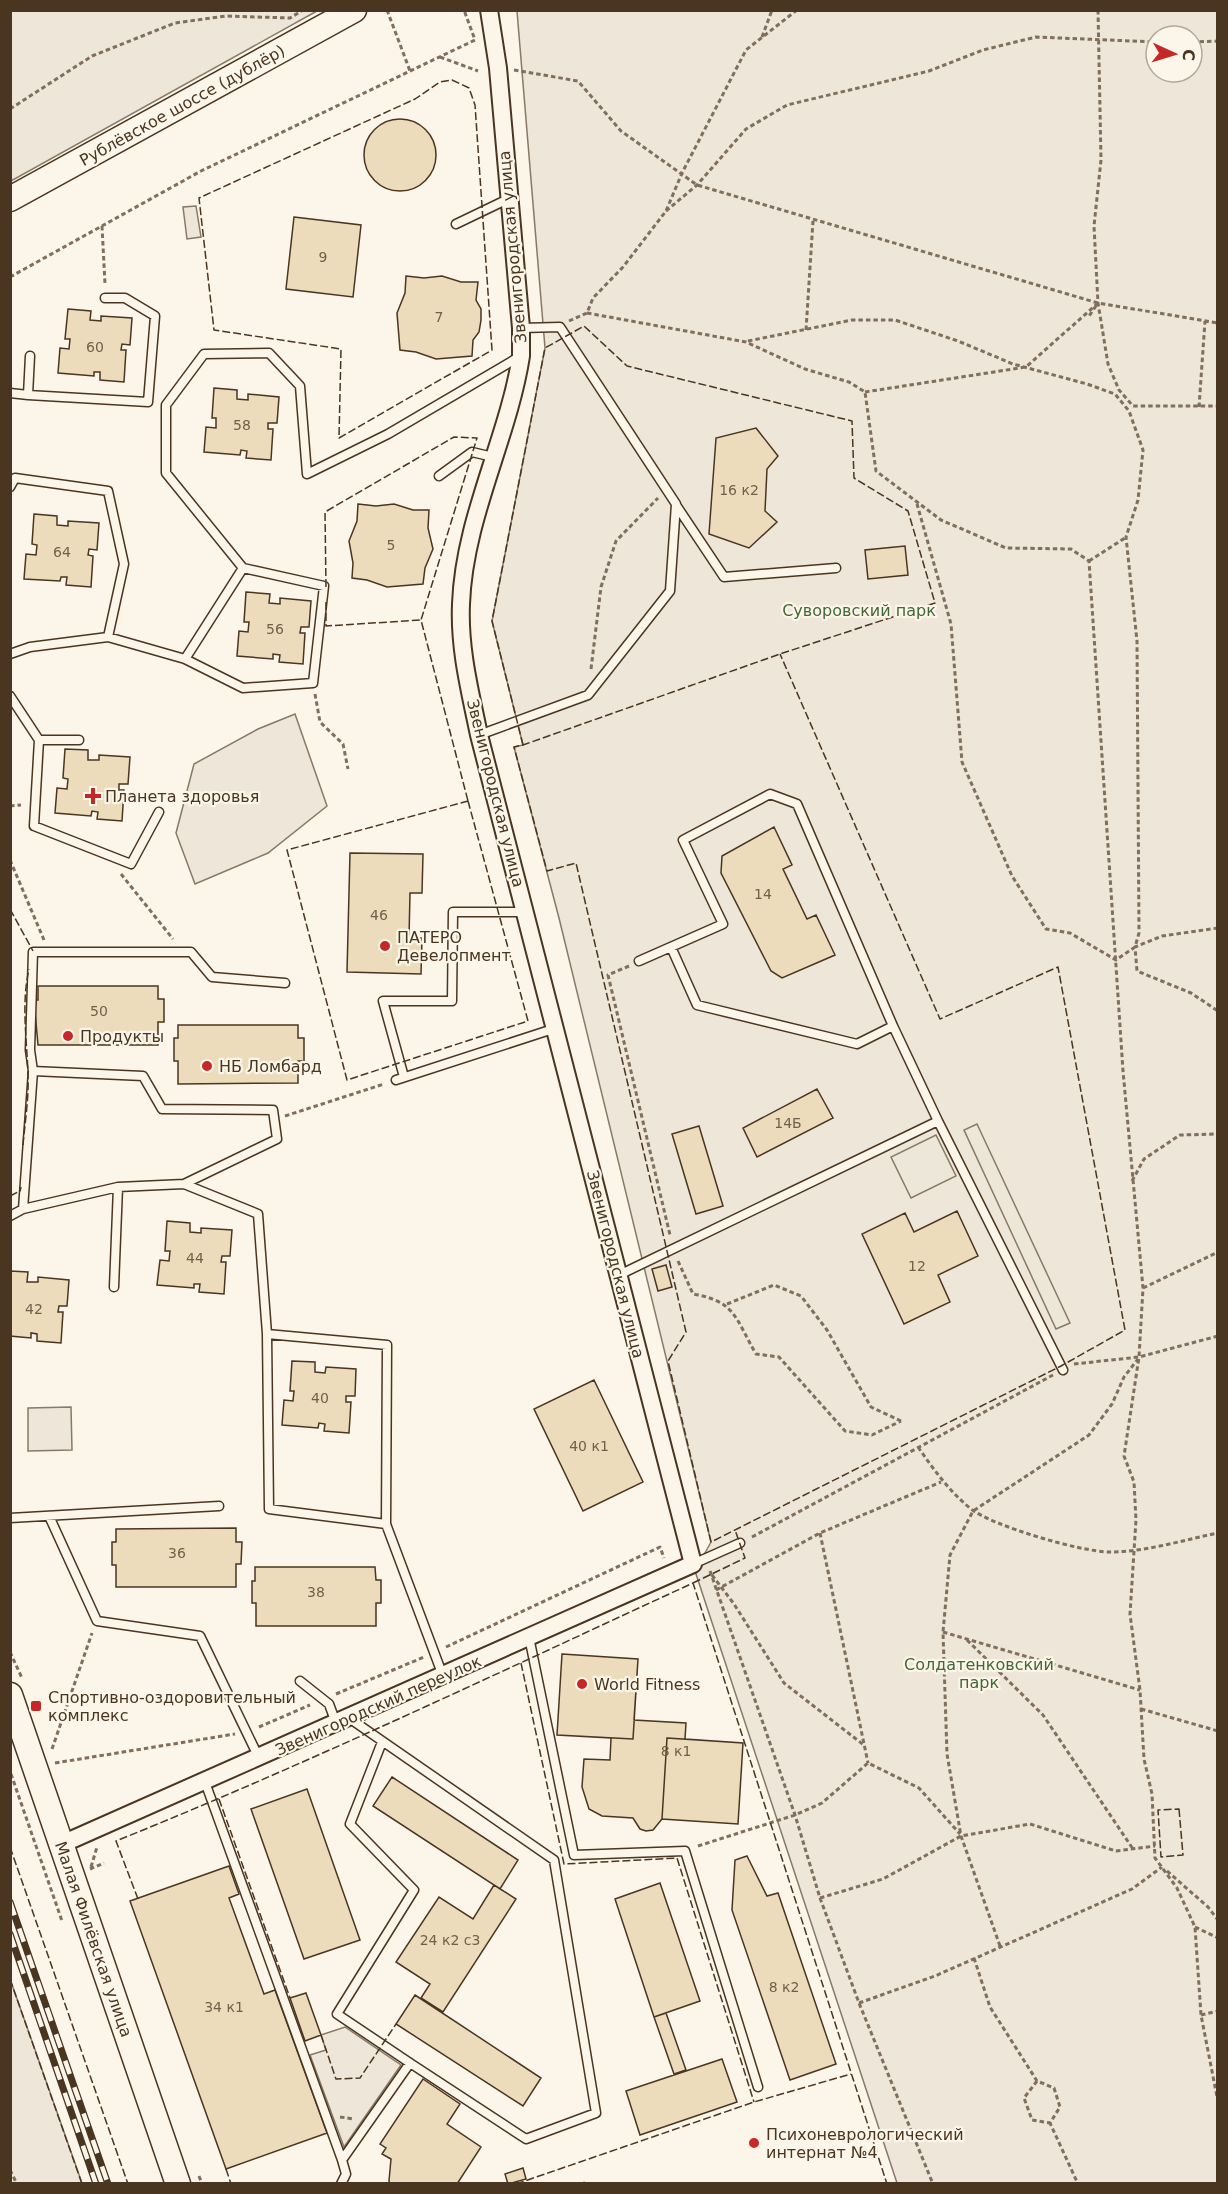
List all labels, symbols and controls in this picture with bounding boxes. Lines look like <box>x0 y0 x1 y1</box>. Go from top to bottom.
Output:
north arrow <box>1144 24 1204 84</box>
street label: Рублёвское шоссе (дублёр) <box>76 41 288 170</box>
text: С <box>1179 48 1198 62</box>
street label: Звенигородская улица <box>495 150 530 344</box>
house number: 9 <box>319 249 327 265</box>
house number: 7 <box>435 309 443 325</box>
house number: 60 <box>86 339 104 355</box>
house number: 58 <box>233 417 251 433</box>
house number: 16 к2 <box>719 482 759 498</box>
house number: 5 <box>387 537 395 553</box>
house number: 64 <box>53 544 71 560</box>
park label: Суворовский парк <box>782 601 936 620</box>
house number: 56 <box>266 621 284 637</box>
street label: Звенигородская улица <box>463 697 528 889</box>
place label: Планета здоровья <box>105 787 259 806</box>
marker: Планета здоровья <box>86 789 100 803</box>
house number: 14 <box>754 886 772 902</box>
house number: 46 <box>370 907 388 923</box>
place label: ПАТЕРО Девелопмент <box>397 928 511 965</box>
marker: ПАТЕРО Девелопмент <box>378 939 392 953</box>
house number: 50 <box>90 1003 108 1019</box>
place label: Продукты <box>80 1027 164 1046</box>
marker: Продукты <box>61 1029 75 1043</box>
place label: НБ Ломбард <box>219 1057 322 1076</box>
marker: НБ Ломбард <box>200 1059 214 1073</box>
house number: 14Б <box>774 1115 802 1131</box>
street label: Звенигородская улица <box>583 1168 648 1360</box>
house number: 44 <box>186 1250 204 1266</box>
house number: 12 <box>908 1258 926 1274</box>
house number: 42 <box>25 1301 43 1317</box>
house number: 40 <box>311 1390 329 1406</box>
house number: 40 к1 <box>569 1438 609 1454</box>
house number: 36 <box>168 1545 186 1561</box>
house number: 38 <box>307 1584 325 1600</box>
street label: Звенигородский переулок <box>272 1651 484 1760</box>
park label: Солдатенковский парк <box>904 1655 1054 1692</box>
place label: World Fitness <box>594 1675 700 1694</box>
marker: World Fitness <box>575 1677 589 1691</box>
place label: Спортивно-оздоровительный комплекс <box>48 1688 296 1725</box>
marker: Спортивно-оздоровительный комплекс <box>29 1699 43 1713</box>
house number: 8 к1 <box>661 1743 691 1759</box>
street label: Малая Филёвская улица <box>51 1839 136 2040</box>
house number: 24 к2 с3 <box>420 1932 480 1948</box>
house number: 8 к2 <box>769 1979 799 1995</box>
house number: 34 к1 <box>204 1999 244 2015</box>
place label: Психоневрологический интернат №4 <box>766 2125 964 2162</box>
marker: Психоневрологический интернат №4 <box>747 2136 761 2150</box>

